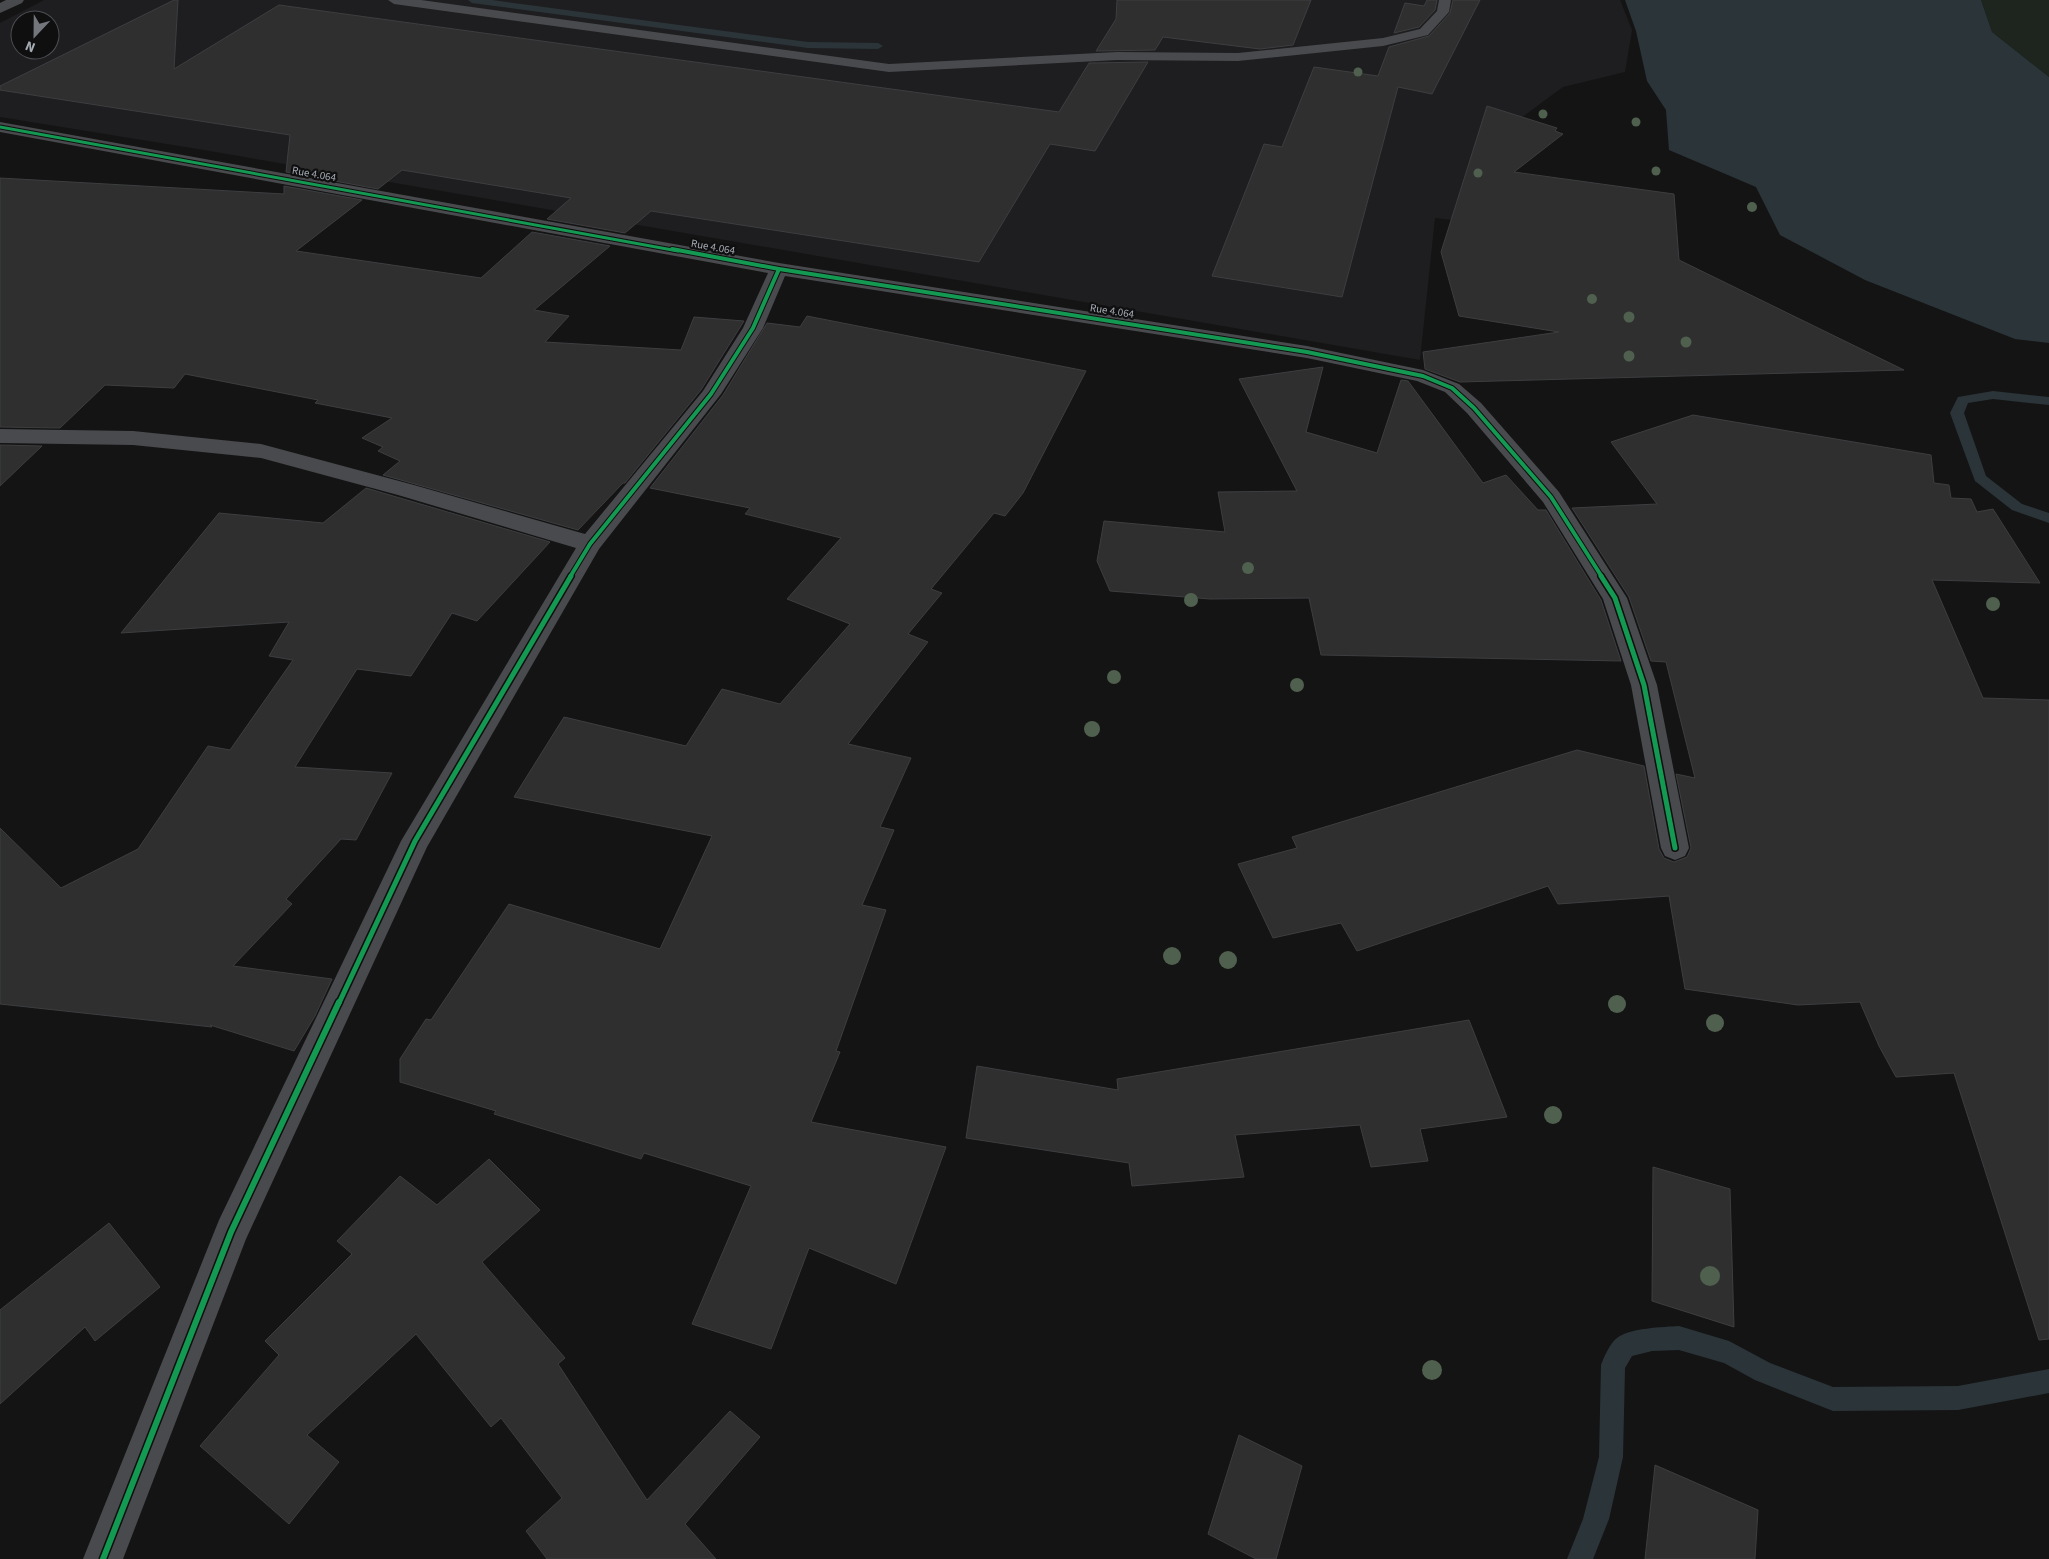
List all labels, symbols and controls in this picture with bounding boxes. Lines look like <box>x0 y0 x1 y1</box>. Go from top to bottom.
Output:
north arrow <box>10 10 60 60</box>
text: N <box>22 35 39 57</box>
street label: Rue 4.064 <box>291 163 338 185</box>
street label: Rue 4.064 <box>690 236 737 258</box>
street label: Rue 4.064 <box>1089 300 1136 322</box>

